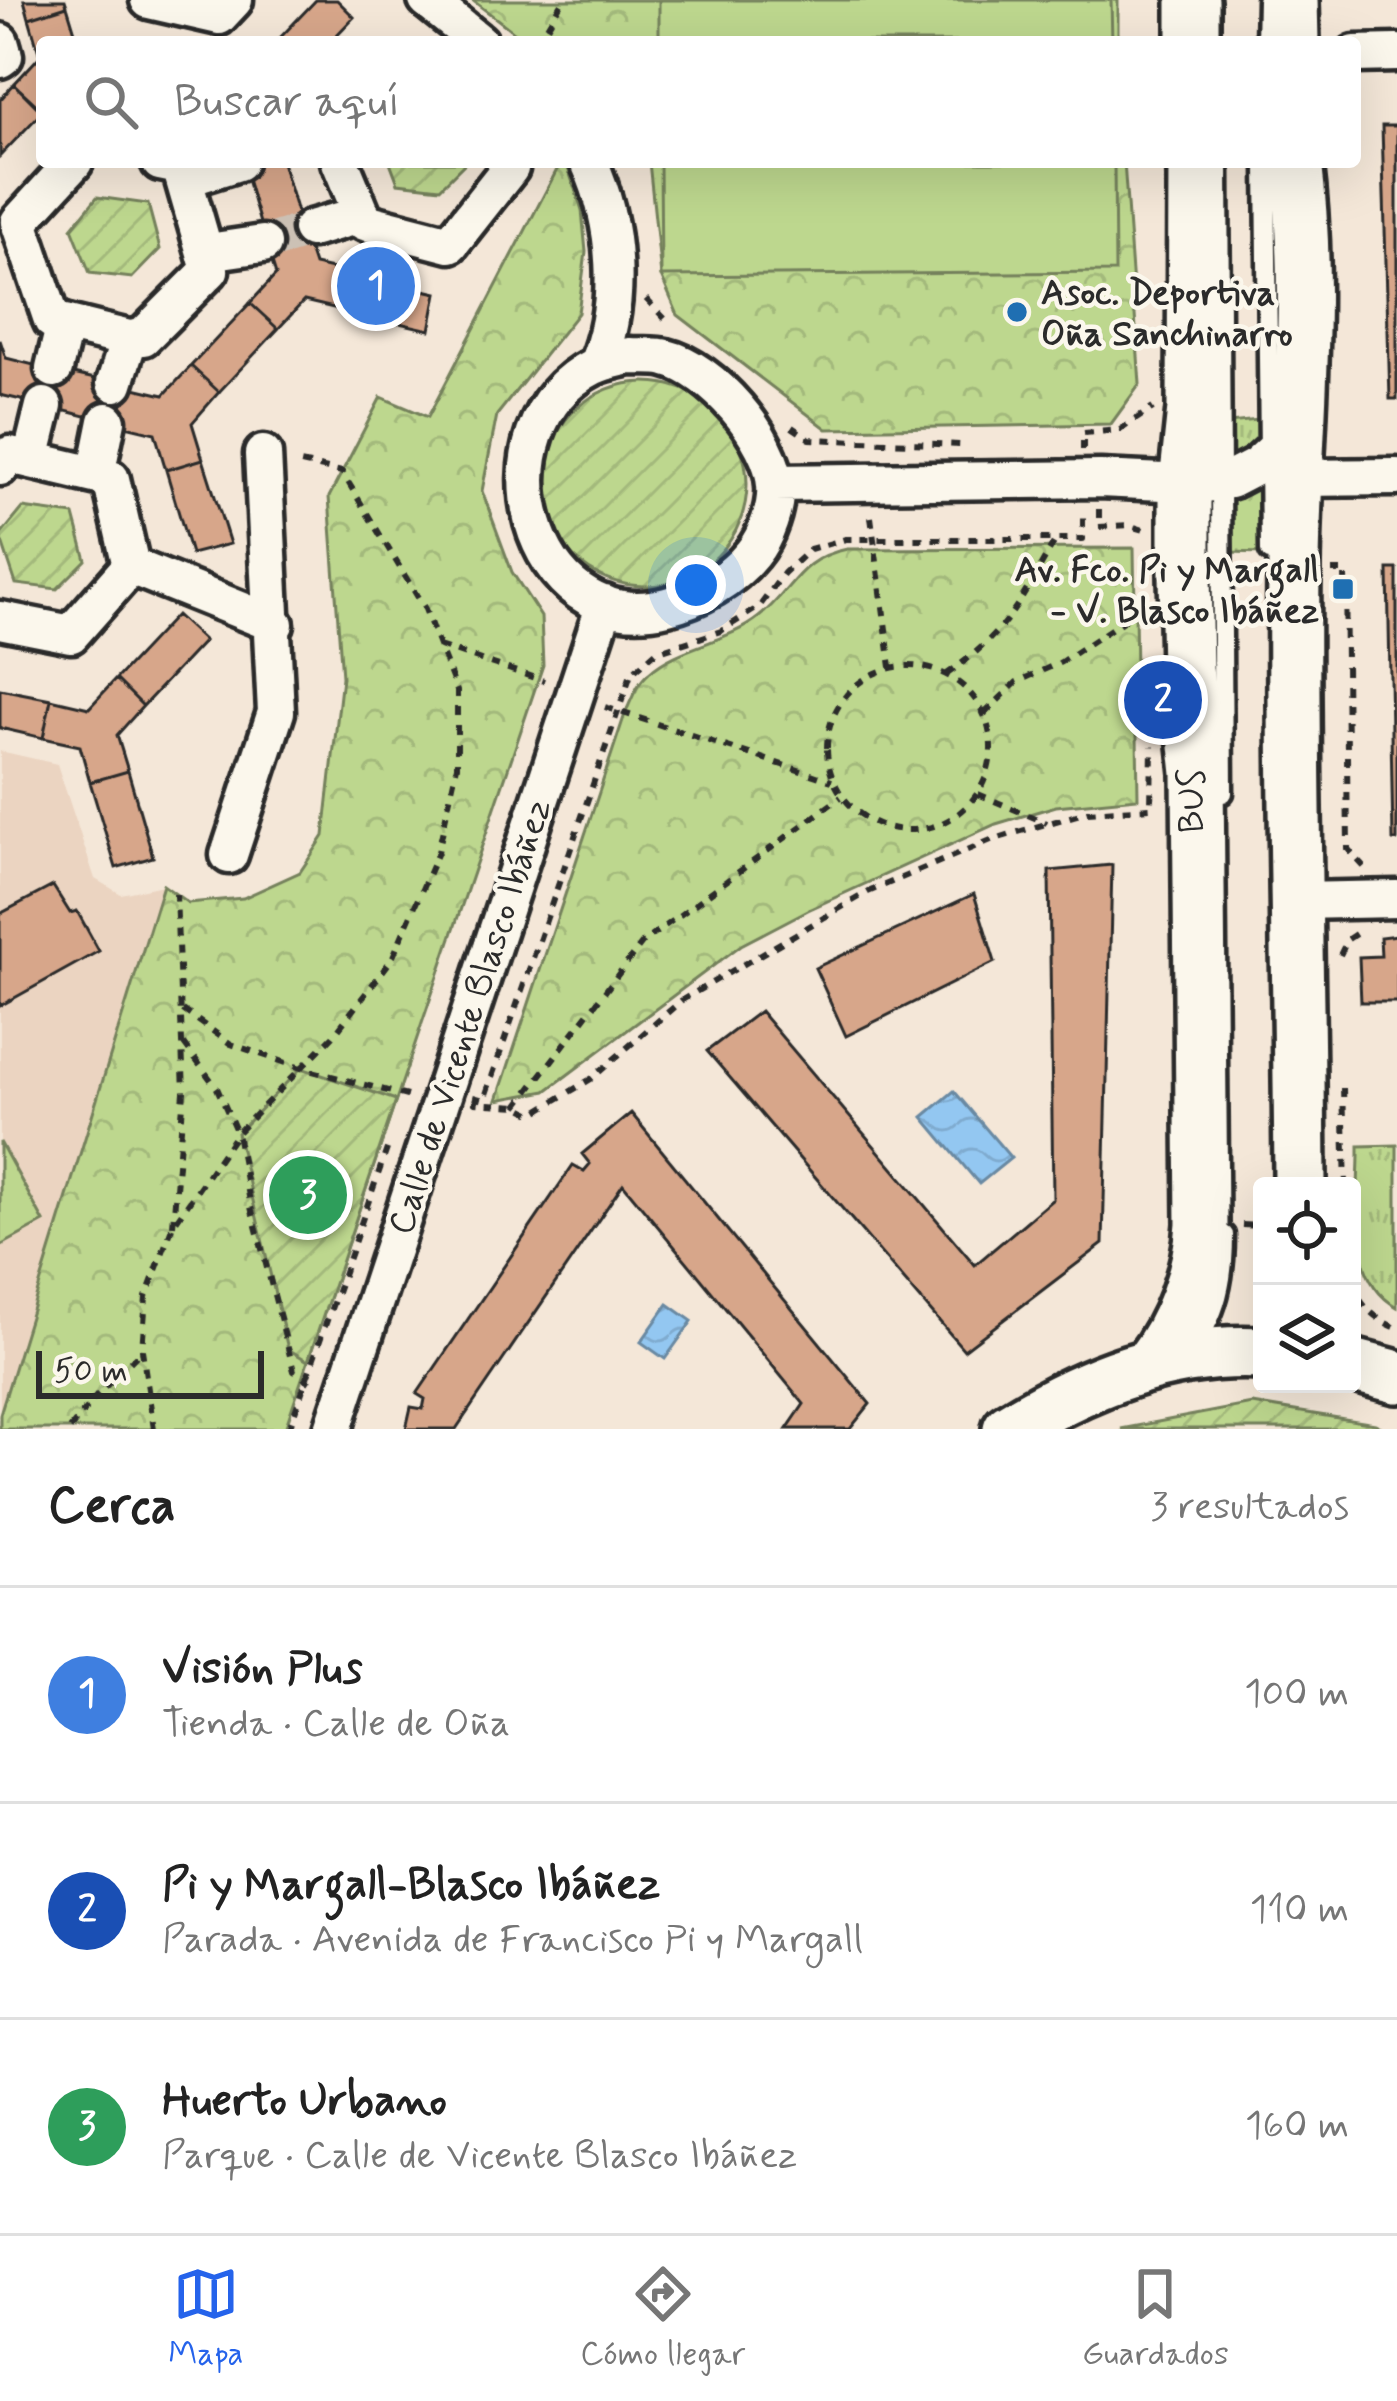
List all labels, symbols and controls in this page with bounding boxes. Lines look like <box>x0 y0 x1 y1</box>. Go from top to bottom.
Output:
search box <box>36 36 1361 168</box>
icon: search <box>78 69 144 135</box>
text: Buscar aquí <box>174 73 400 132</box>
pin: 1 <box>337 241 415 331</box>
place label: Asoc. Deportiva Oña Sanchinarro <box>1041 271 1293 359</box>
marker: Asoc. Deportiva Oña Sanchinarro <box>1004 299 1030 325</box>
place label: Av. Fco. Pi y Margall - V. Blasco Ibáñez <box>1015 548 1319 636</box>
your location <box>666 555 726 615</box>
marker: Av. Fco. Pi y Margall - V. Blasco Ibáñez <box>1330 576 1356 602</box>
pin: 2 <box>1124 655 1202 745</box>
street label: BUS <box>1170 769 1217 833</box>
street label: Calle de Vicente Blasco Ibáñez <box>379 793 564 1241</box>
pin: 3 <box>269 1150 347 1240</box>
map controls <box>1253 1177 1361 1393</box>
button: locate <box>1253 1177 1361 1285</box>
button: layers <box>1253 1285 1361 1393</box>
scale bar <box>36 1345 264 1398</box>
text: 50 m <box>54 1350 128 1394</box>
text: Cerca <box>48 1474 176 1540</box>
text: 3 resultados <box>1150 1482 1349 1533</box>
text: Visión Plus <box>162 1640 363 1699</box>
text: 1 <box>78 1669 96 1720</box>
text: 100 m <box>1244 1669 1349 1720</box>
text: Tienda · Calle de Oña <box>162 1699 510 1750</box>
text: Pi y Margall-Blasco Ibáñez <box>162 1856 660 1915</box>
text: 2 <box>77 1885 97 1936</box>
text: 110 m <box>1250 1885 1349 1936</box>
text: Parada · Avenida de Francisco Pi y Margall <box>162 1915 863 1966</box>
text: Huerto Urbano <box>162 2072 447 2131</box>
text: 3 <box>78 2101 96 2152</box>
text: 160 m <box>1245 2101 1349 2152</box>
text: Parque · Calle de Vicente Blasco Ibáñez <box>162 2131 797 2182</box>
tab: Mapa <box>168 2261 244 2377</box>
tab: Cómo llegar <box>580 2261 745 2377</box>
tab: Guardados <box>1082 2261 1229 2377</box>

